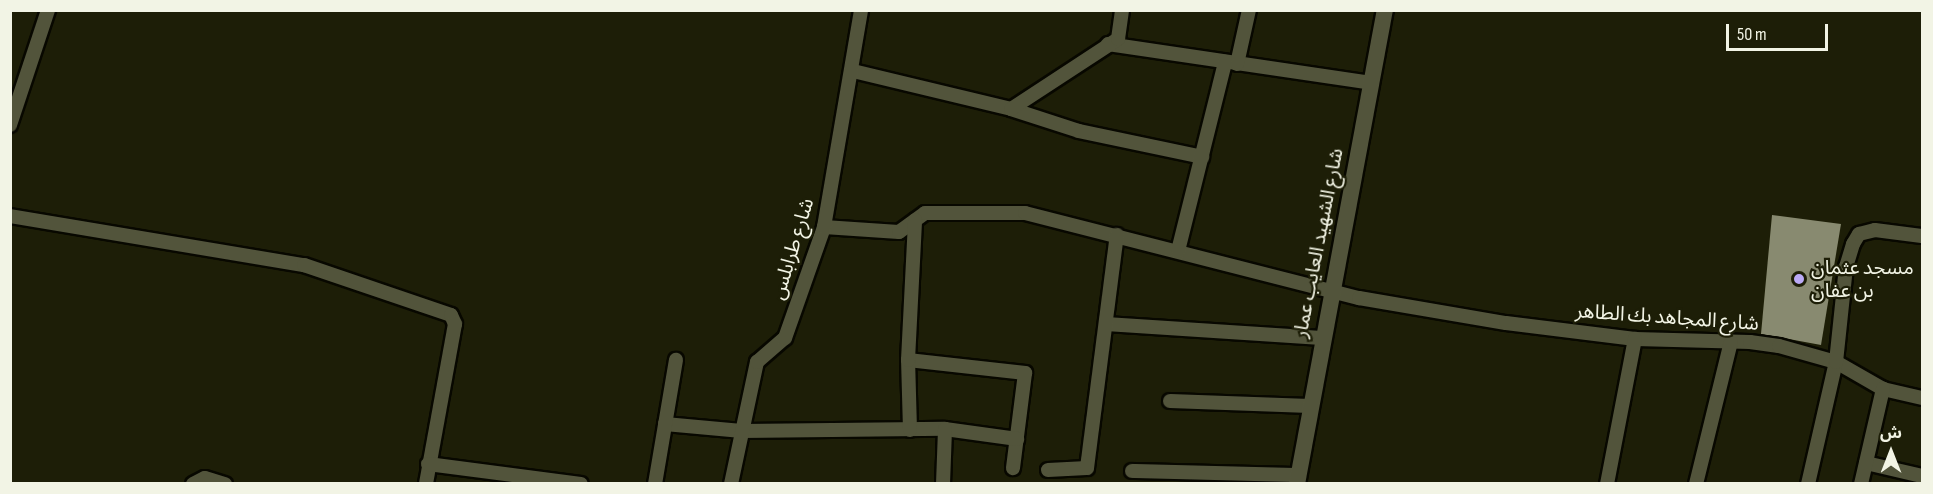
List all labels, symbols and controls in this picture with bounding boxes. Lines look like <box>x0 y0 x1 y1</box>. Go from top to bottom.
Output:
scale bar <box>1729 12 1831 50</box>
text: 50 m <box>1737 24 1767 45</box>
street label: شارع الشهيد العايب عمار <box>1289 146 1349 340</box>
street label: شارع طرابلس <box>766 195 820 303</box>
place label: مسجد عثمان بن عفان <box>1811 256 1914 303</box>
marker: مسجد عثمان بن عفان <box>1792 272 1806 286</box>
street label: شارع المجاهد بك الطاهر <box>1574 300 1760 336</box>
north arrow <box>1861 422 1921 482</box>
text: ش <box>1880 424 1902 443</box>

